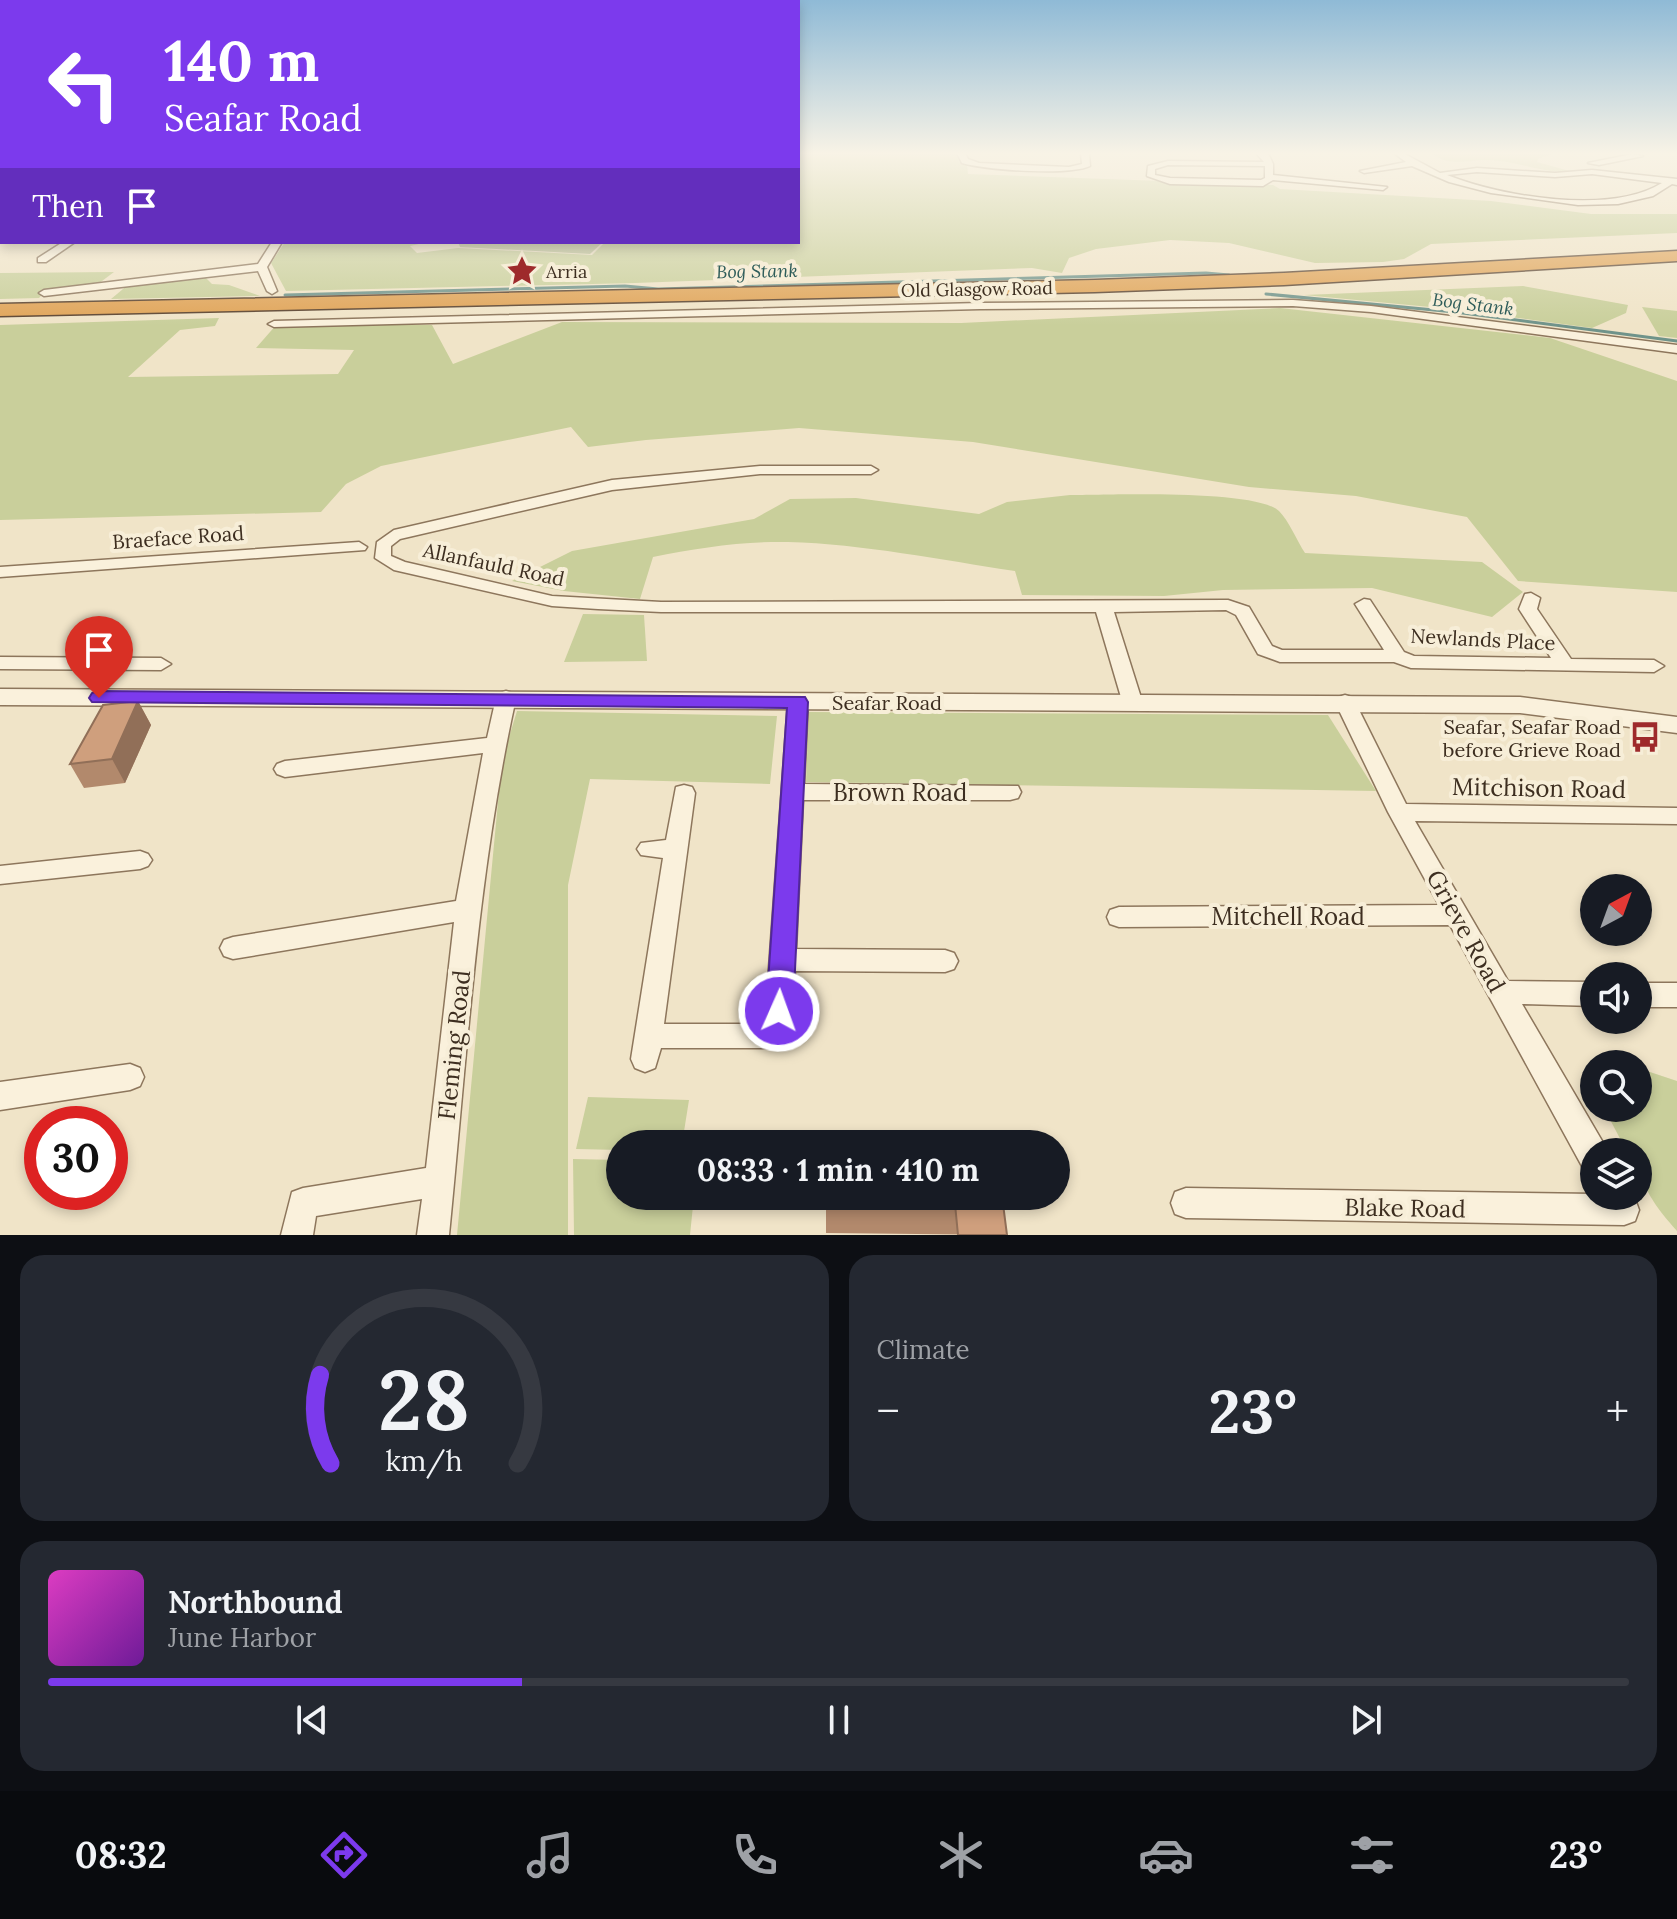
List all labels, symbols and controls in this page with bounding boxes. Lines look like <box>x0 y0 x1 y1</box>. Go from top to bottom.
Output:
text: 140 m <box>164 25 319 96</box>
icon: left <box>32 32 136 136</box>
text: Seafar Road <box>164 95 362 141</box>
icon: arrive <box>120 184 164 228</box>
text: Then <box>32 187 104 225</box>
place icon: Arria <box>505 254 539 288</box>
water label: Bog Stank <box>716 259 798 283</box>
place label: Arria <box>545 260 587 283</box>
street label: Old Glasgow Road <box>901 276 1053 302</box>
water label: Bog Stank <box>1431 288 1515 320</box>
street label: Braeface Road <box>111 520 245 554</box>
street label: Allanfauld Road <box>420 537 567 591</box>
pin <box>65 616 133 698</box>
street label: Newlands Place <box>1410 623 1556 655</box>
icon: arrive <box>77 628 121 672</box>
street label: Seafar Road <box>832 690 942 715</box>
place label: Seafar, Seafar Road before Grieve Road <box>1443 714 1621 762</box>
bus stop icon: Seafar, Seafar Road before Grieve Road <box>1628 720 1662 754</box>
street label: Mitchison Road <box>1452 771 1626 805</box>
street label: Brown Road <box>833 777 967 808</box>
street label: Grieve Road <box>1420 864 1512 998</box>
north arrow <box>1580 874 1652 946</box>
map controls <box>1580 874 1652 1210</box>
street label: Mitchell Road <box>1211 901 1365 932</box>
button: sound <box>1580 962 1652 1034</box>
street label: Fleming Road <box>431 968 477 1122</box>
position arrow <box>737 969 821 1053</box>
button: search <box>1580 1050 1652 1122</box>
speed limit sign: 30 <box>24 1106 128 1210</box>
button: layers <box>1580 1138 1652 1210</box>
text: 08:33 · 1 min · 410 m <box>697 1151 979 1189</box>
street label: Blake Road <box>1344 1191 1466 1225</box>
text: Climate <box>877 1333 970 1366</box>
text: 28 <box>378 1346 470 1453</box>
text: 23° <box>1209 1373 1297 1449</box>
text: − <box>877 1383 900 1439</box>
text: + <box>1606 1383 1629 1439</box>
text: km/h <box>386 1442 463 1479</box>
text: Northbound <box>168 1583 343 1621</box>
text: June Harbor <box>168 1621 316 1654</box>
icon: previous <box>290 1698 334 1742</box>
icon: pause <box>817 1698 861 1742</box>
icon: next <box>1344 1698 1388 1742</box>
icon: directions <box>316 1827 372 1883</box>
icon: music <box>522 1827 578 1883</box>
icon: phone <box>727 1827 783 1883</box>
icon: climate <box>933 1827 989 1883</box>
icon: car <box>1138 1827 1194 1883</box>
icon: filters <box>1344 1827 1400 1883</box>
text: 08:32 <box>75 1832 167 1878</box>
text: 23° <box>1549 1832 1602 1878</box>

